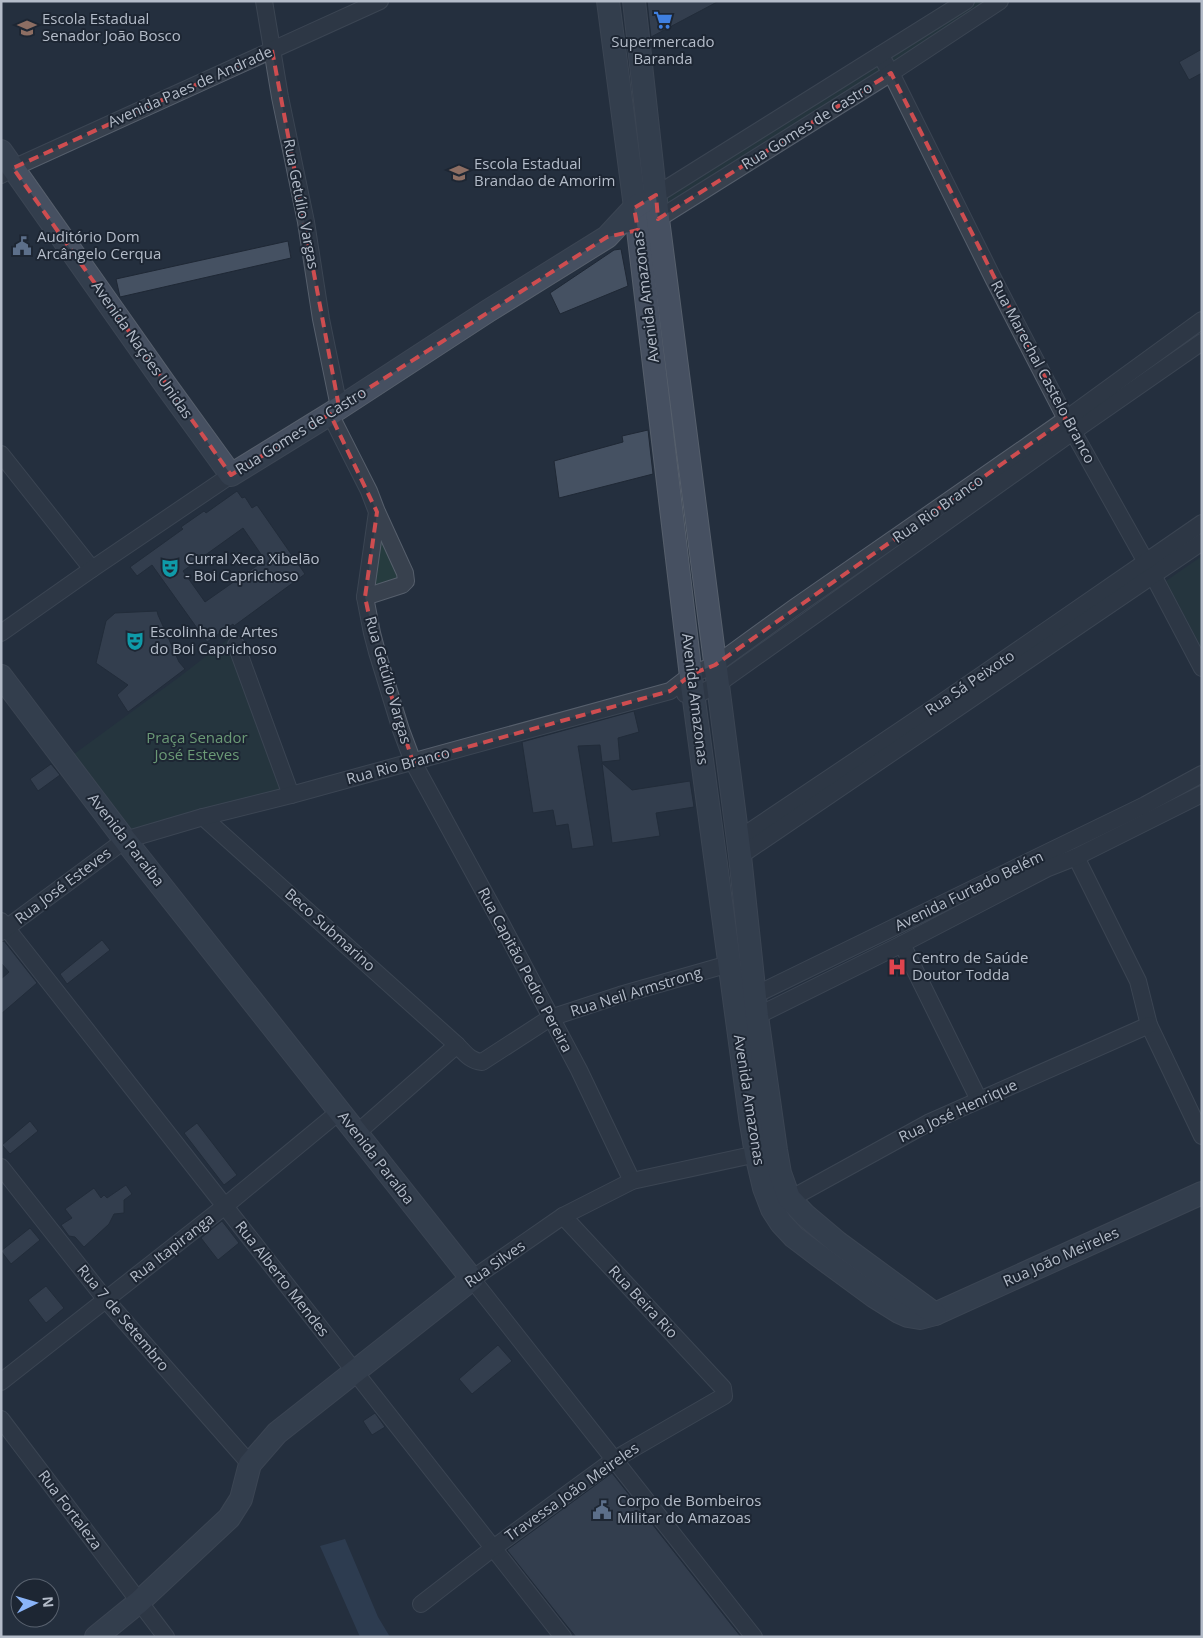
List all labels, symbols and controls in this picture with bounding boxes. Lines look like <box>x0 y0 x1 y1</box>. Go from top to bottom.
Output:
place label: Escola Estadual Senador João Bosco <box>42 8 181 45</box>
supermarket icon: Supermercado Baranda <box>652 9 674 31</box>
school or university icon: Escola Estadual Senador João Bosco <box>16 17 38 39</box>
place label: Supermercado Baranda <box>611 31 715 68</box>
street label: Avenida Paes de Andrade <box>104 41 275 131</box>
street label: Rua Gomes de Castro <box>737 77 876 174</box>
street label: Rua Getúlio Vargas <box>280 137 324 271</box>
place label: Escola Estadual Brandao de Amorim <box>474 153 615 190</box>
school or university icon: Escola Estadual Brandao de Amorim <box>448 162 470 184</box>
place label: Auditório Dom Arcângelo Cerqua <box>37 226 161 263</box>
street label: Avenida Amazonas <box>627 230 663 364</box>
public building icon: Auditório Dom Arcângelo Cerqua <box>11 235 33 257</box>
street label: Avenida Nações Unidas <box>88 277 198 422</box>
street label: Rua Marechal Castelo Branco <box>987 277 1101 466</box>
street label: Rua Gomes de Castro <box>231 382 370 479</box>
street label: Rua Rio Branco <box>888 470 987 547</box>
place label: Curral Xeca Xibelão - Boi Caprichoso <box>185 548 320 585</box>
theatre icon: Curral Xeca Xibelão - Boi Caprichoso <box>159 557 181 579</box>
street label: Rua Getúlio Vargas <box>361 613 417 746</box>
place label: Escolinha de Artes do Boi Caprichoso <box>150 621 278 658</box>
theatre icon: Escolinha de Artes do Boi Caprichoso <box>124 630 146 652</box>
street label: Avenida Amazonas <box>678 632 714 766</box>
street label: Rua Sá Peixoto <box>921 645 1018 719</box>
park label: Praça Senador José Esteves <box>146 727 248 764</box>
street label: Rua Rio Branco <box>344 742 452 788</box>
street label: Avenida Paraíba <box>84 789 169 890</box>
street label: Rua José Esteves <box>10 842 115 928</box>
street label: Avenida Furtado Belém <box>891 845 1046 935</box>
street label: Beco Submarino <box>281 883 380 975</box>
street label: Rua Capitão Pedro Pereira <box>474 884 578 1055</box>
place label: Centro de Saúde Doutor Todda <box>912 947 1028 984</box>
hospital icon: Centro de Saúde Doutor Todda <box>886 956 908 978</box>
street label: Rua Neil Armstrong <box>568 962 704 1021</box>
street label: Avenida Amazonas <box>730 1033 770 1167</box>
street label: Rua José Henrique <box>895 1074 1020 1146</box>
street label: Avenida Paraíba <box>334 1107 419 1208</box>
street label: Rua Itapiranga <box>125 1208 218 1286</box>
street label: Rua Alberto Mendes <box>231 1216 334 1340</box>
street label: Rua João Meireles <box>1000 1222 1122 1291</box>
street label: Rua Silves <box>460 1235 529 1291</box>
street label: Rua 7 de Setembro <box>73 1260 174 1375</box>
street label: Rua Beira Rio <box>605 1260 683 1342</box>
street label: Travessa João Meireles <box>501 1437 642 1545</box>
street label: Rua Fortaleza <box>34 1466 107 1553</box>
place label: Corpo de Bombeiros Militar do Amazoas <box>617 1490 762 1527</box>
public building icon: Corpo de Bombeiros Militar do Amazoas <box>591 1499 613 1521</box>
north arrow <box>10 1578 60 1628</box>
text: N <box>38 1595 58 1608</box>

